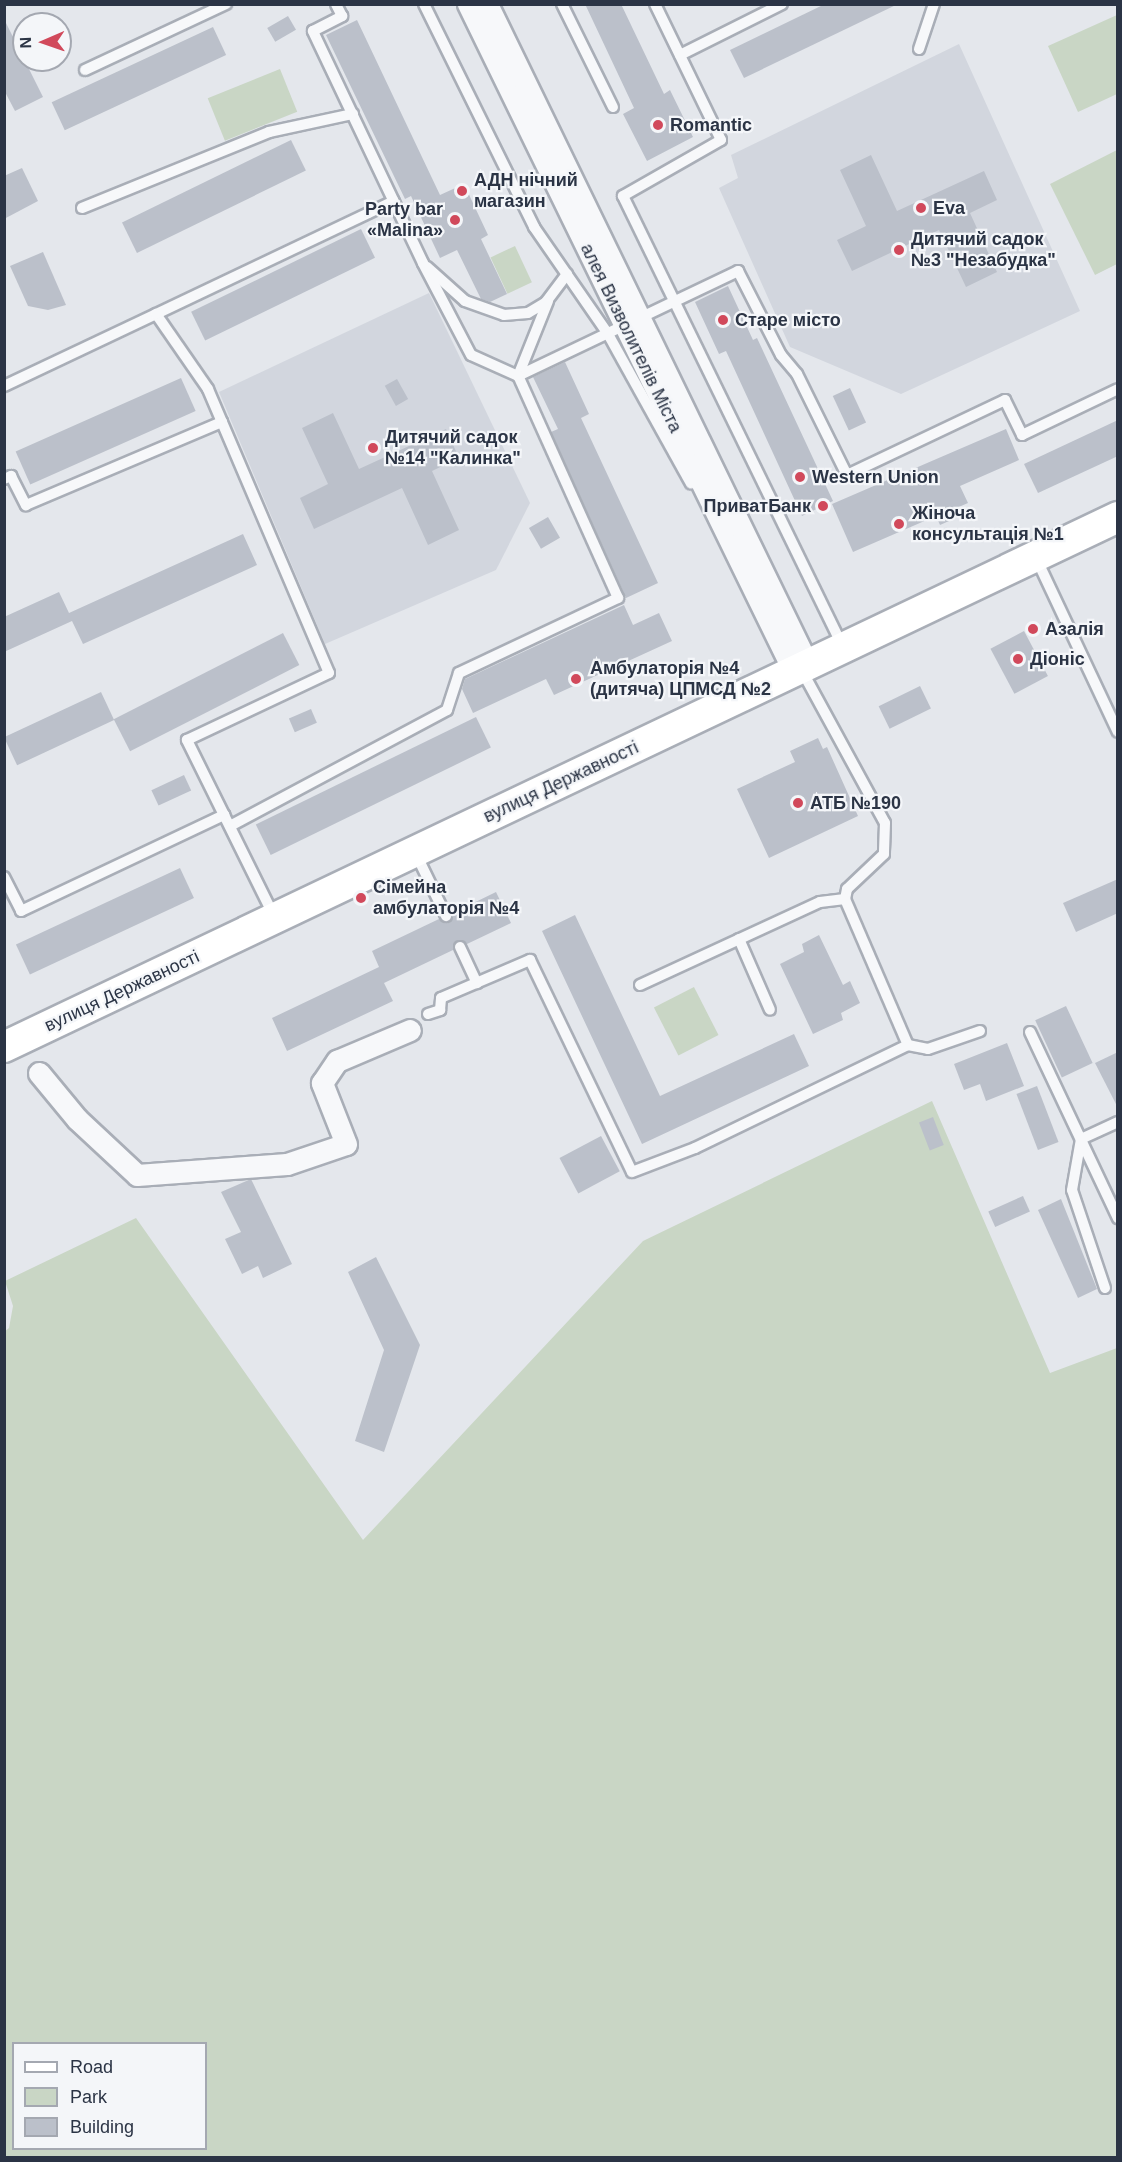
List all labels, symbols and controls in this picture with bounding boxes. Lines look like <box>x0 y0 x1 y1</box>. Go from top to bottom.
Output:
north arrow <box>12 12 72 72</box>
text: N <box>17 37 34 49</box>
place label: Romantic <box>670 114 752 136</box>
marker: Romantic <box>651 118 665 132</box>
place label: АДН нічний магазин <box>474 170 578 213</box>
marker: АДН нічний магазин <box>455 184 469 198</box>
place label: Eva <box>933 197 965 219</box>
place label: Party bar «Malina» <box>365 199 443 242</box>
marker: Eva <box>914 201 928 215</box>
marker: Party bar «Malina» <box>448 213 462 227</box>
place label: Дитячий садок №3 "Незабудка" <box>911 229 1056 272</box>
street label: алея Визволителів Міста <box>576 240 686 436</box>
marker: Дитячий садок №3 "Незабудка" <box>892 243 906 257</box>
place label: Старе місто <box>735 309 841 331</box>
marker: Старе місто <box>716 313 730 327</box>
place label: Дитячий садок №14 "Калинка" <box>385 427 521 470</box>
marker: Дитячий садок №14 "Калинка" <box>366 441 380 455</box>
place label: Western Union <box>812 466 939 488</box>
marker: Western Union <box>793 470 807 484</box>
place label: ПриватБанк <box>704 495 811 517</box>
marker: ПриватБанк <box>816 499 830 513</box>
place label: Жіноча консультація №1 <box>912 503 1064 546</box>
marker: Жіноча консультація №1 <box>890 515 908 533</box>
place label: Азалія <box>1045 618 1104 640</box>
marker: Азалія <box>1026 622 1040 636</box>
place label: Діоніс <box>1030 648 1085 670</box>
marker: Діоніс <box>1011 652 1025 666</box>
place label: Амбулаторія №4 (дитяча) ЦПМСД №2 <box>590 658 771 700</box>
marker: Амбулаторія №4 (дитяча) ЦПМСД №2 <box>567 670 585 688</box>
street label: вулиця Державності <box>480 737 642 827</box>
place label: АТБ №190 <box>810 792 901 814</box>
marker: АТБ №190 <box>791 796 805 810</box>
place label: Сімейна амбулаторія №4 <box>373 877 519 920</box>
marker: Сімейна амбулаторія №4 <box>354 891 368 905</box>
street label: вулиця Державності <box>41 946 203 1036</box>
legend <box>12 2042 207 2150</box>
text: Road <box>70 2057 113 2077</box>
text: Park <box>70 2087 107 2107</box>
text: Building <box>70 2117 134 2137</box>

